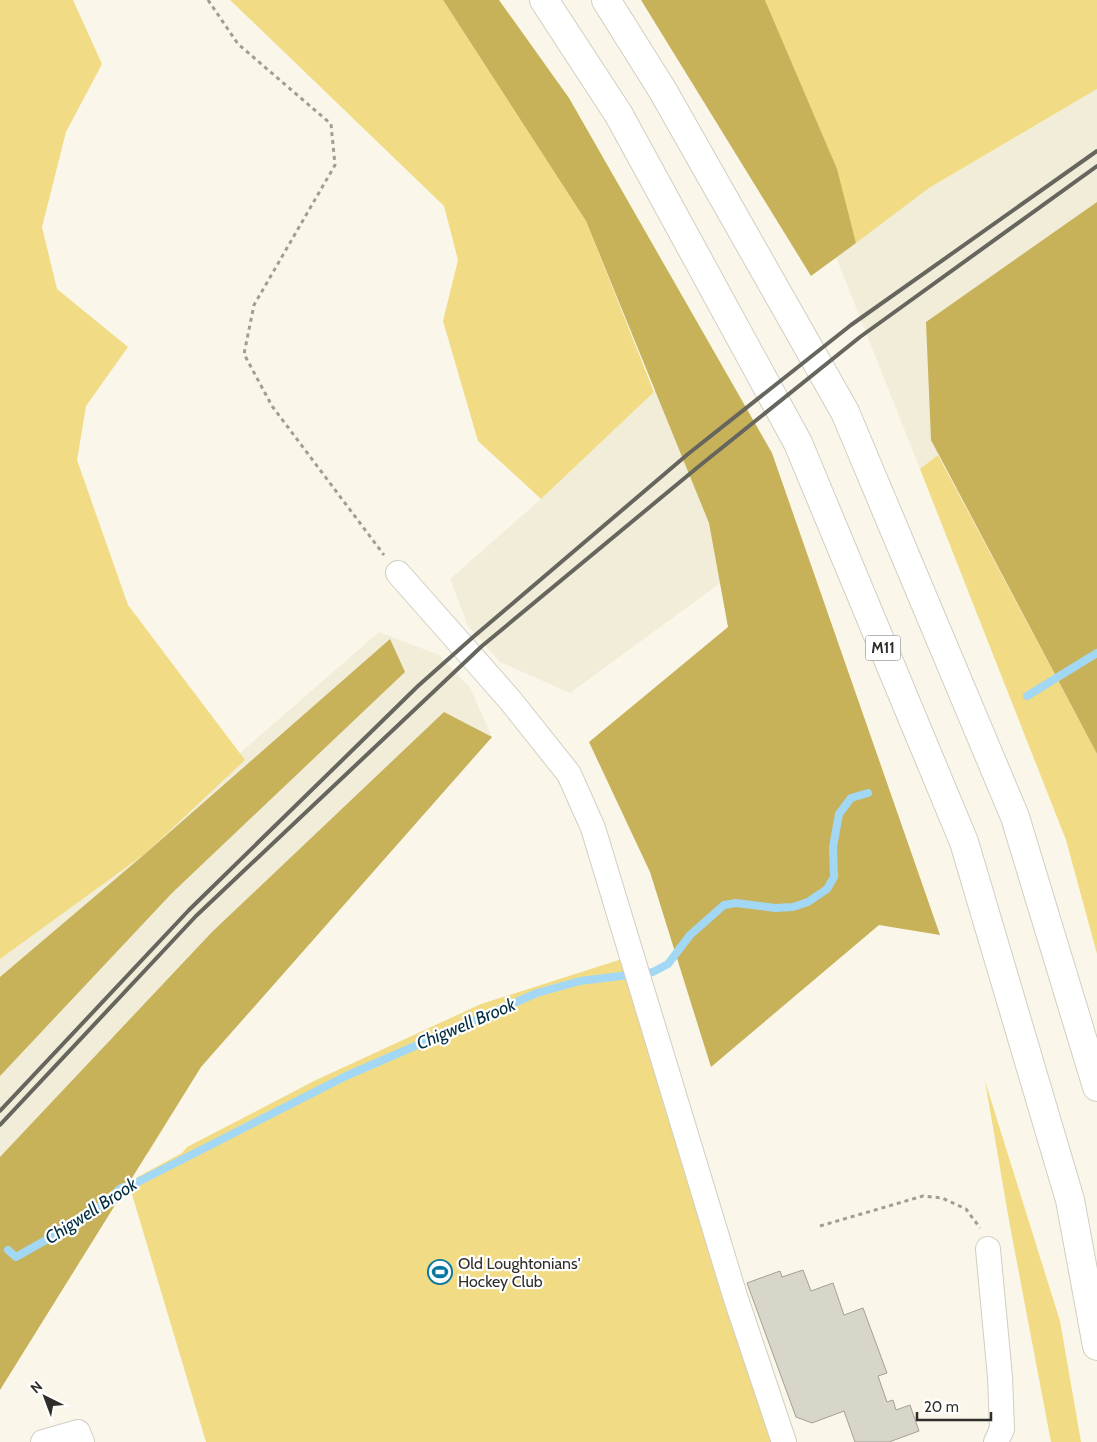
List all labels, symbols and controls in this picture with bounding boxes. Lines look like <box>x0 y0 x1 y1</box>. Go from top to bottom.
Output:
road number: M11 <box>866 636 900 660</box>
water label: Chigwell Brook <box>413 993 520 1055</box>
water label: Chigwell Brook <box>41 1172 142 1249</box>
place label: Old Loughtonians' Hockey Club <box>458 1254 581 1291</box>
sports icon: Old Loughtonians' Hockey Club <box>427 1259 453 1285</box>
north arrow <box>20 1372 70 1422</box>
text: N <box>27 1377 46 1397</box>
scale bar <box>917 1390 991 1422</box>
text: 20 m <box>924 1398 959 1416</box>

